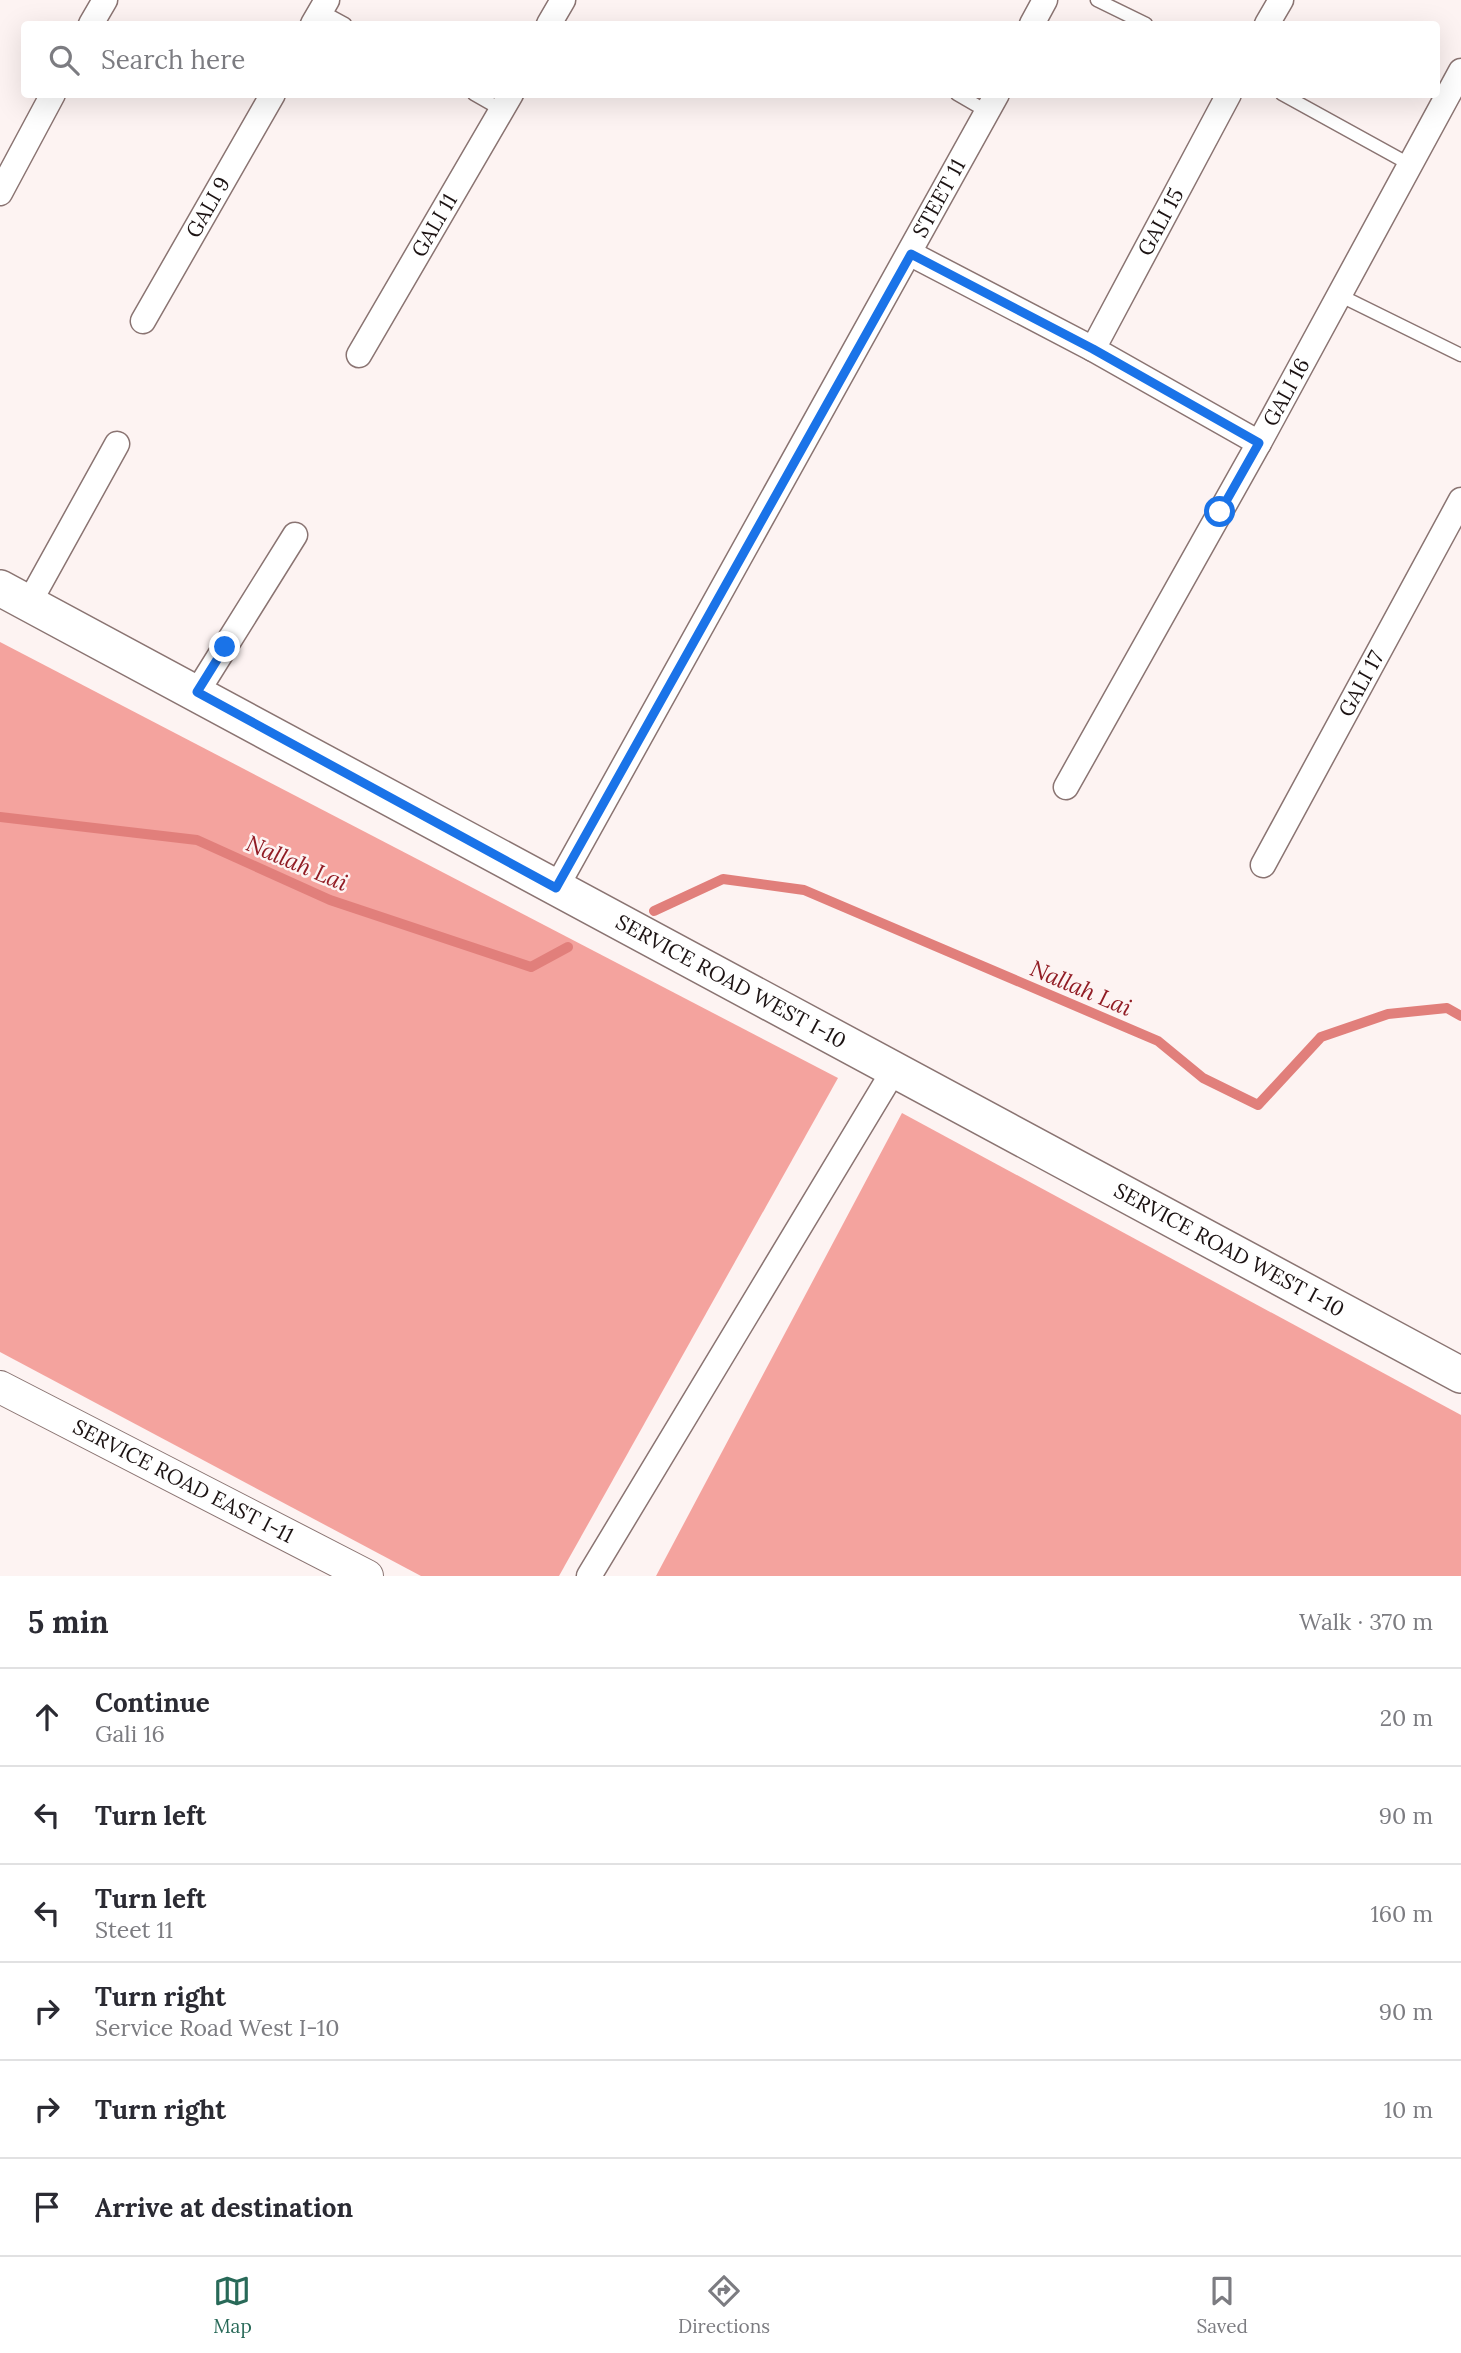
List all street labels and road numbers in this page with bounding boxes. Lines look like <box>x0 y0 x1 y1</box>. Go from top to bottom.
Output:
street label: STEET 11 <box>906 154 971 242</box>
street label: GALI 9 <box>180 172 236 242</box>
street label: GALI 15 <box>1131 183 1189 260</box>
street label: GALI 11 <box>405 188 463 262</box>
street label: GALI 16 <box>1257 353 1315 431</box>
street label: GALI 17 <box>1332 646 1390 721</box>
street label: SERVICE ROAD WEST I-10 <box>611 908 851 1054</box>
street label: SERVICE ROAD WEST I-10 <box>1109 1177 1349 1323</box>
street label: SERVICE ROAD EAST I-11 <box>68 1413 298 1549</box>

